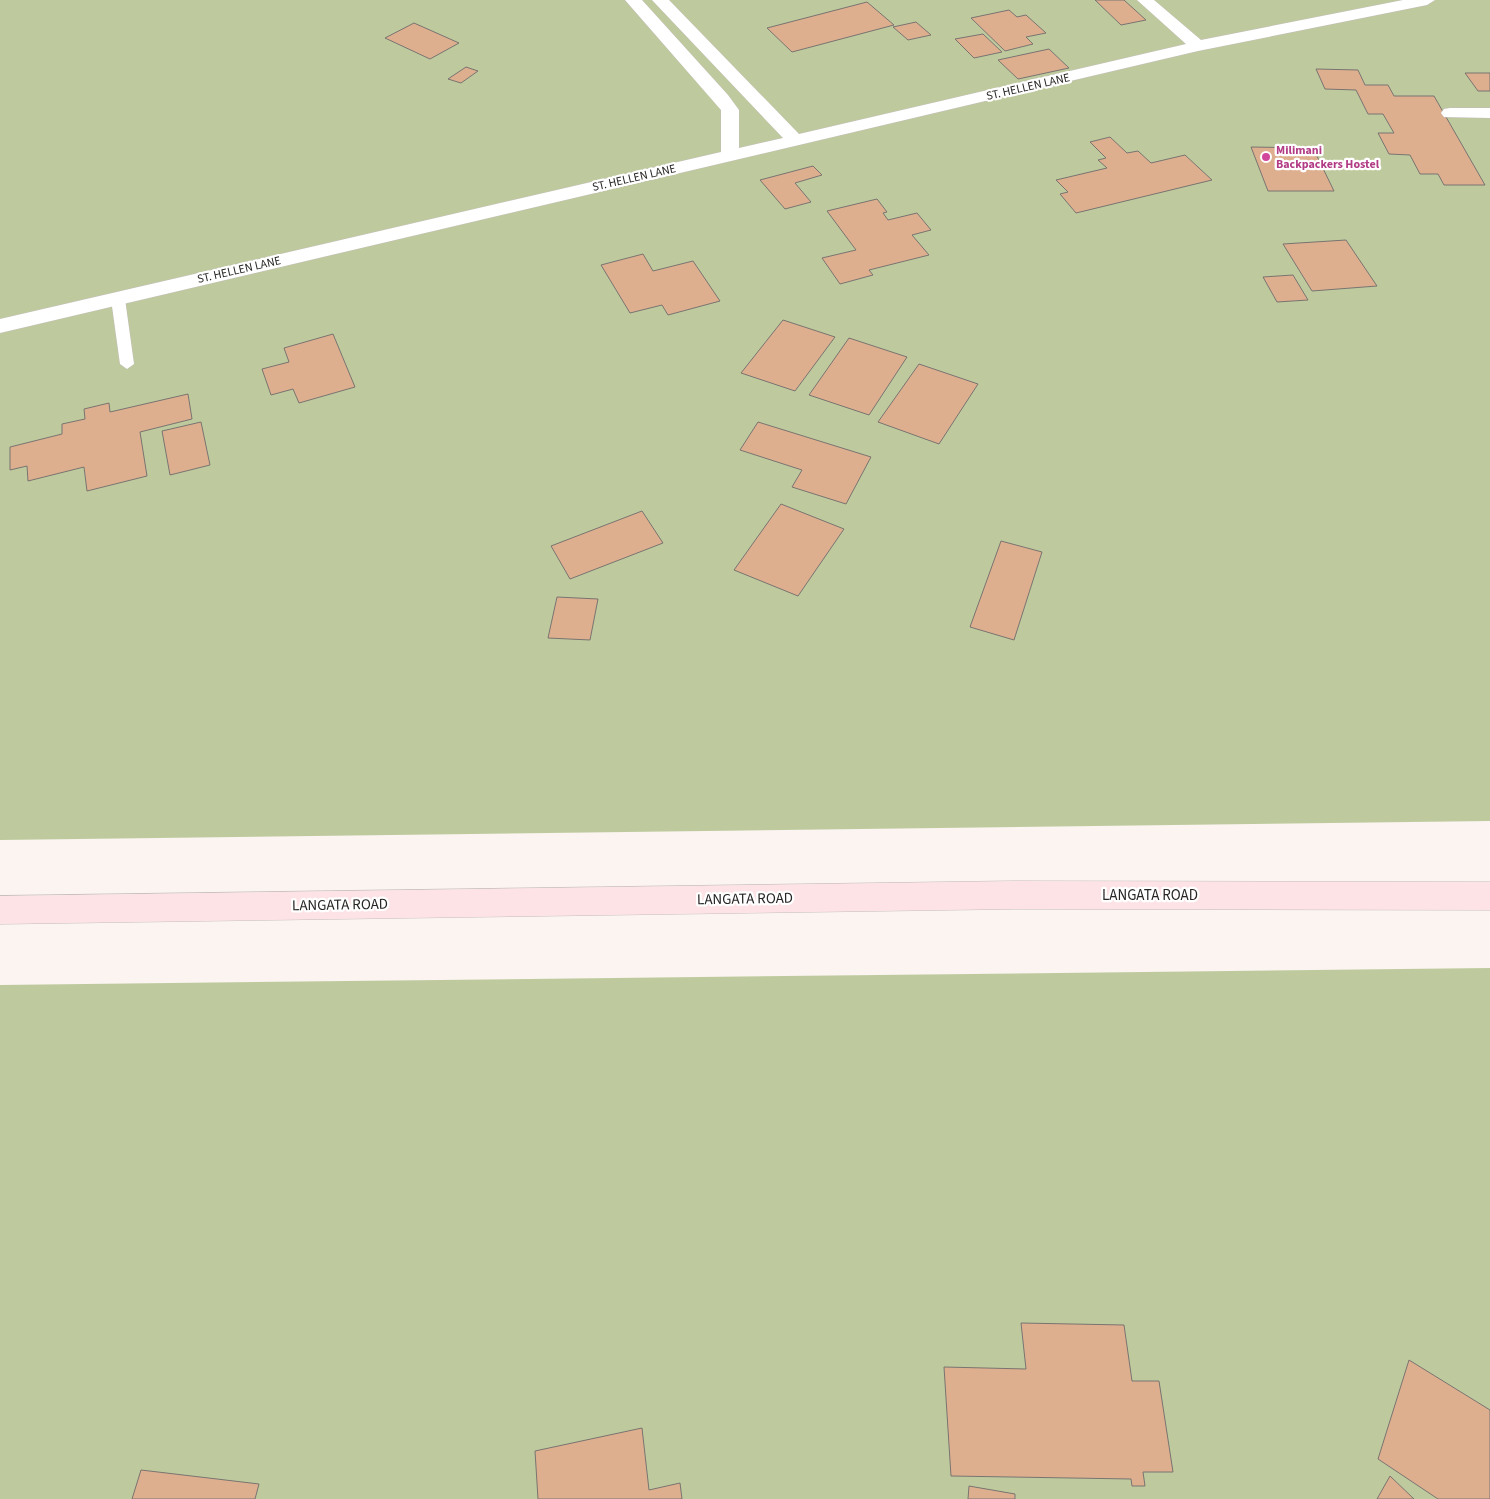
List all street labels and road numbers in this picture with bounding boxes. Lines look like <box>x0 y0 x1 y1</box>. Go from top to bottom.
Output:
street label: ST. HELLEN LANE <box>984 69 1072 105</box>
street label: ST. HELLEN LANE <box>590 160 678 196</box>
street label: ST. HELLEN LANE <box>195 252 283 288</box>
street label: LANGATA ROAD <box>1102 885 1198 906</box>
street label: LANGATA ROAD <box>697 888 793 910</box>
street label: LANGATA ROAD <box>292 894 388 916</box>

